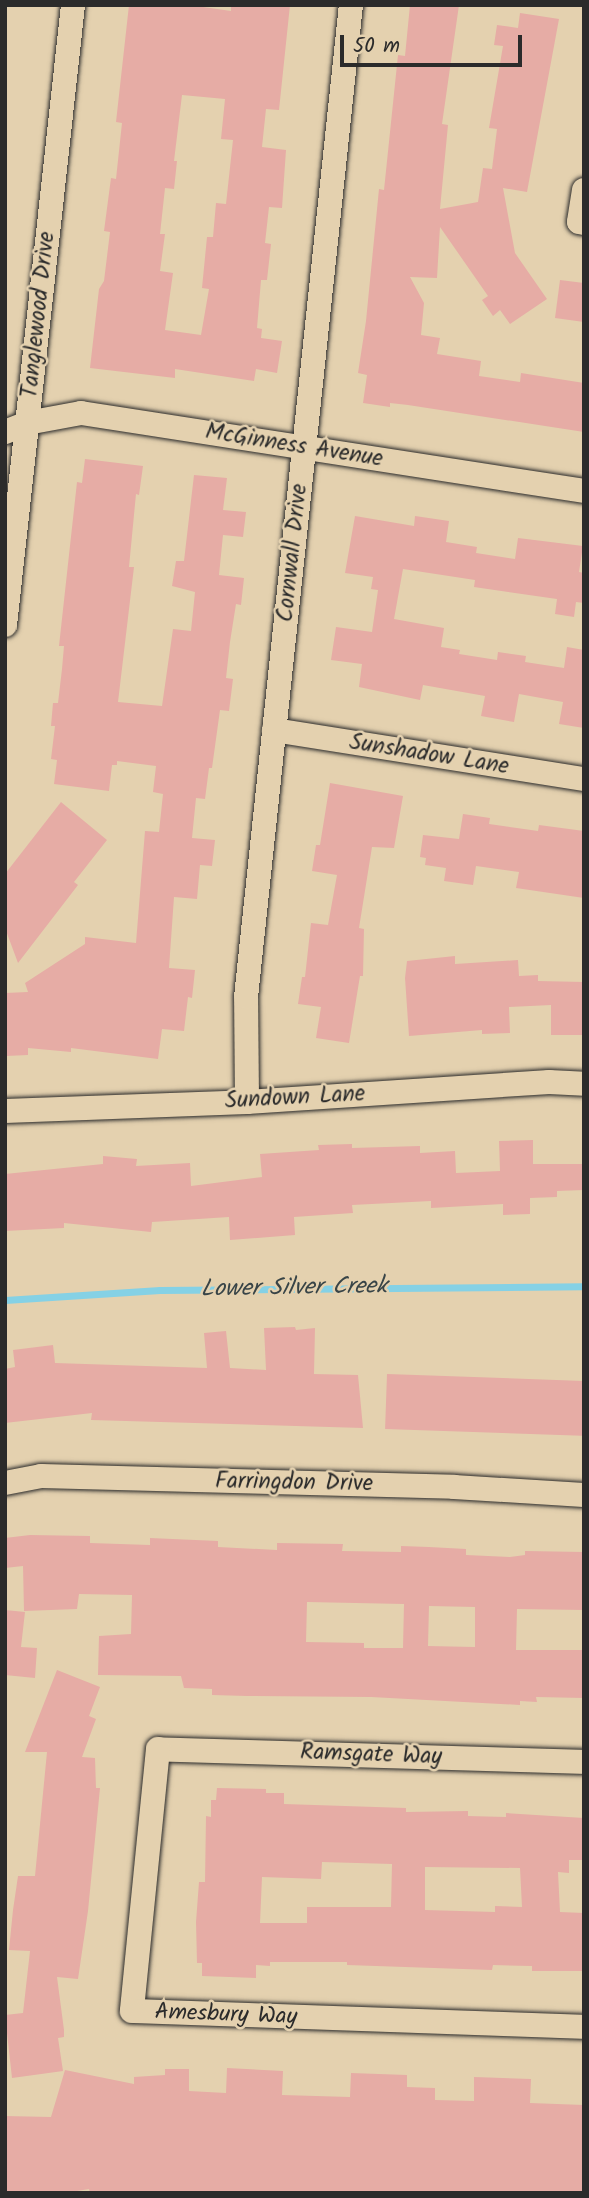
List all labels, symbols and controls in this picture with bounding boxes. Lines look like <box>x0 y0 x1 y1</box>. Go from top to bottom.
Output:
scale bar <box>344 21 526 65</box>
text: 50 m <box>353 30 400 63</box>
street label: Tanglewood Drive <box>17 230 61 400</box>
street label: McGinness Avenue <box>203 418 385 474</box>
street label: Cornwall Drive <box>272 483 314 623</box>
street label: Sunshadow Lane <box>347 729 511 781</box>
street label: Sundown Lane <box>224 1081 366 1115</box>
water label: Lower Silver Creek <box>201 1272 387 1304</box>
street label: Farringdon Drive <box>215 1468 373 1498</box>
street label: Ramsgate Way <box>300 1739 442 1771</box>
street label: Amesbury Way <box>154 1999 298 2031</box>

